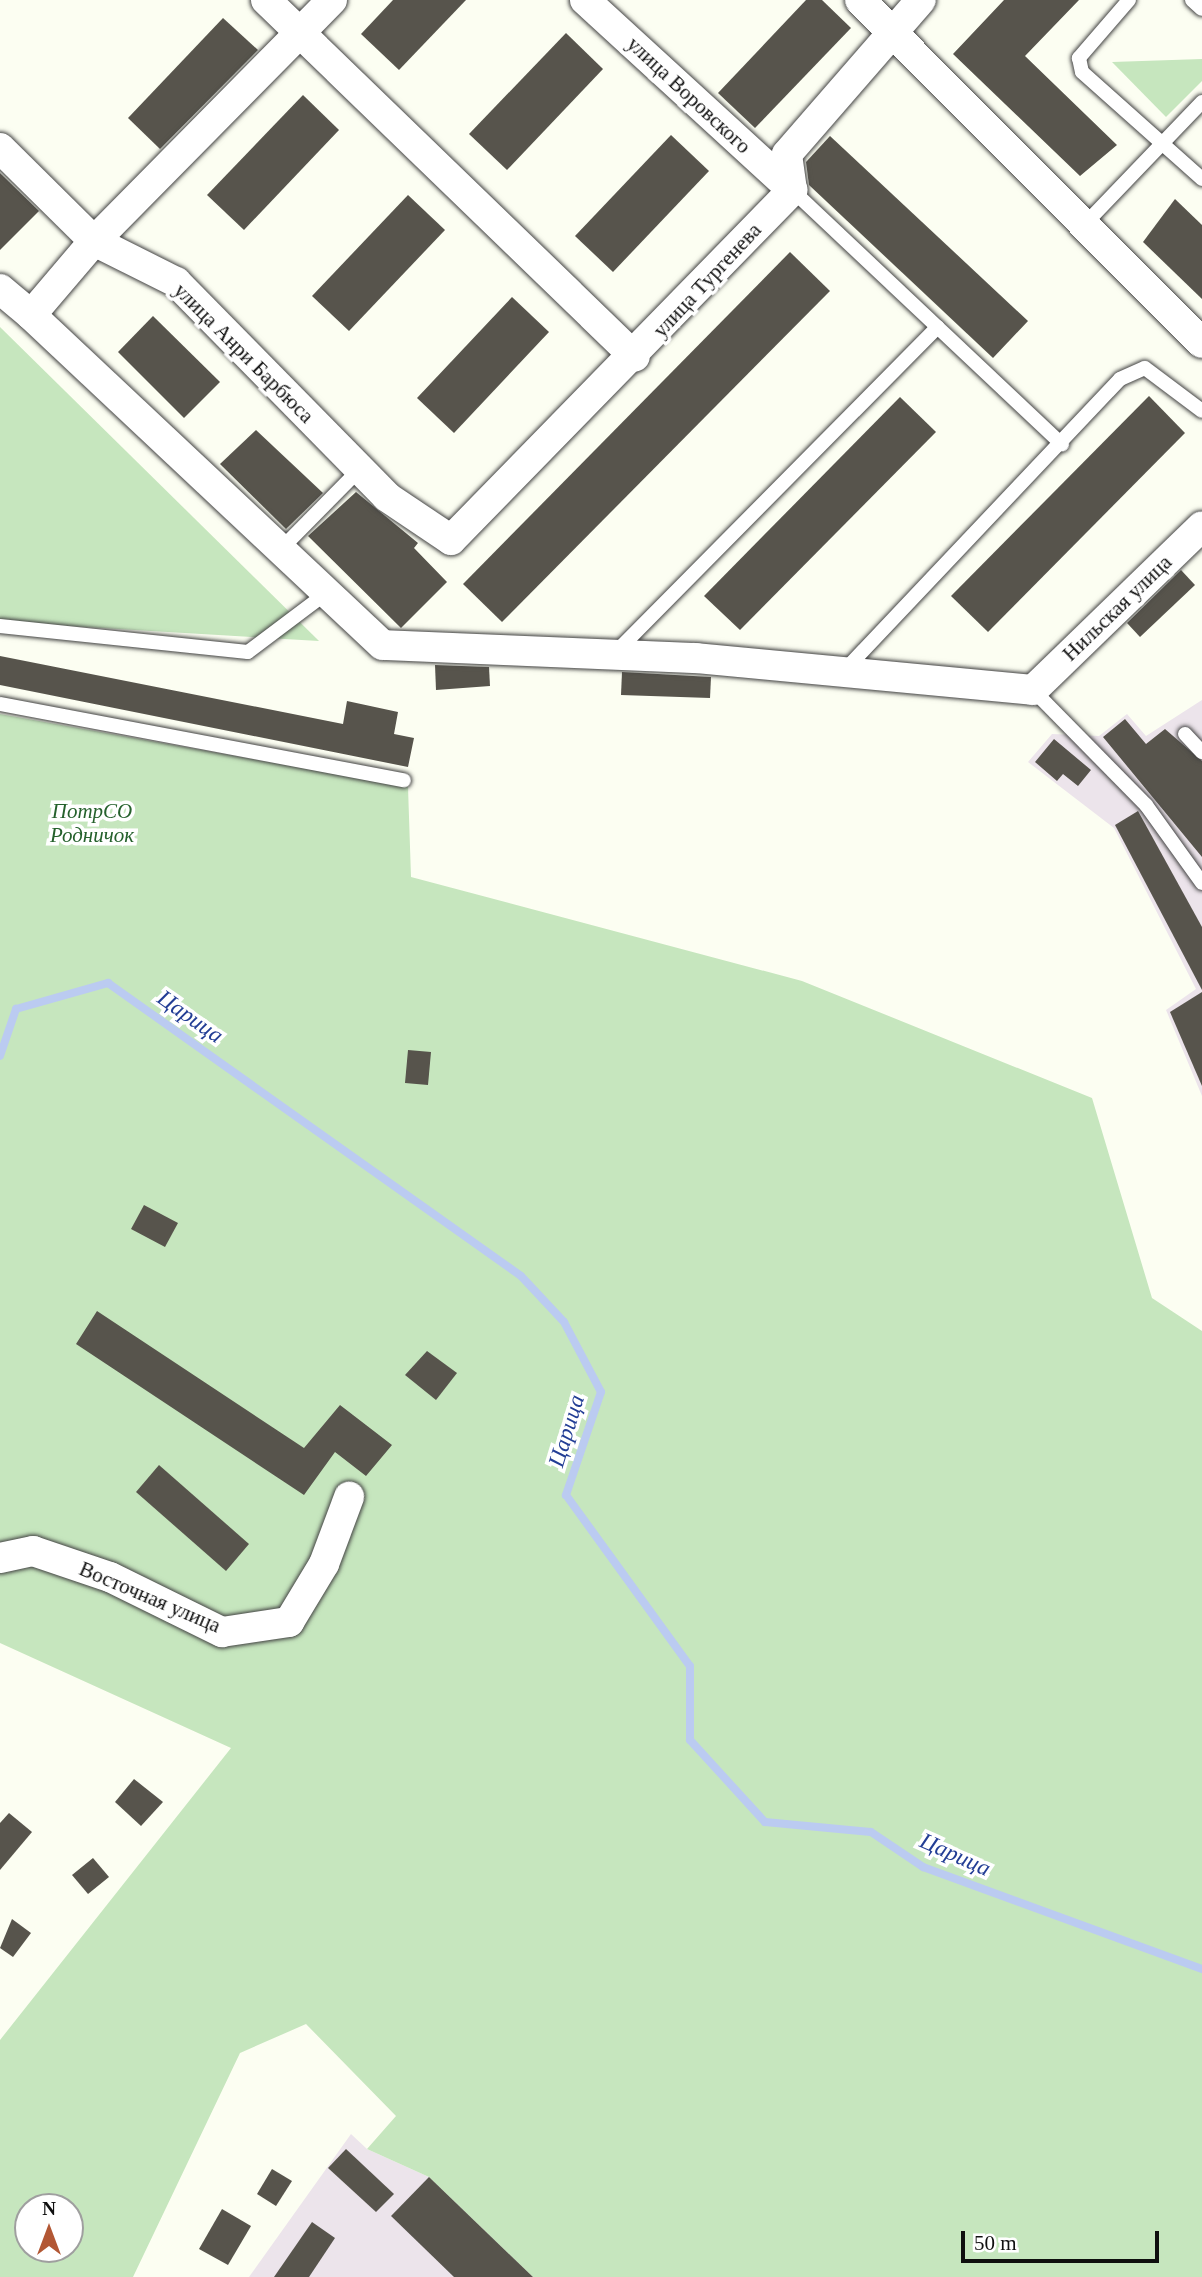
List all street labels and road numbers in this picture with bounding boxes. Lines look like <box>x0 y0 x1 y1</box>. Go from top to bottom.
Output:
street label: улица Воровского <box>622 31 756 159</box>
street label: улица Тургенева <box>648 218 766 342</box>
street label: улица Анри Барбюса <box>169 278 319 428</box>
street label: Нильская улица <box>1057 550 1177 666</box>
street label: Восточная улица <box>76 1556 224 1638</box>

